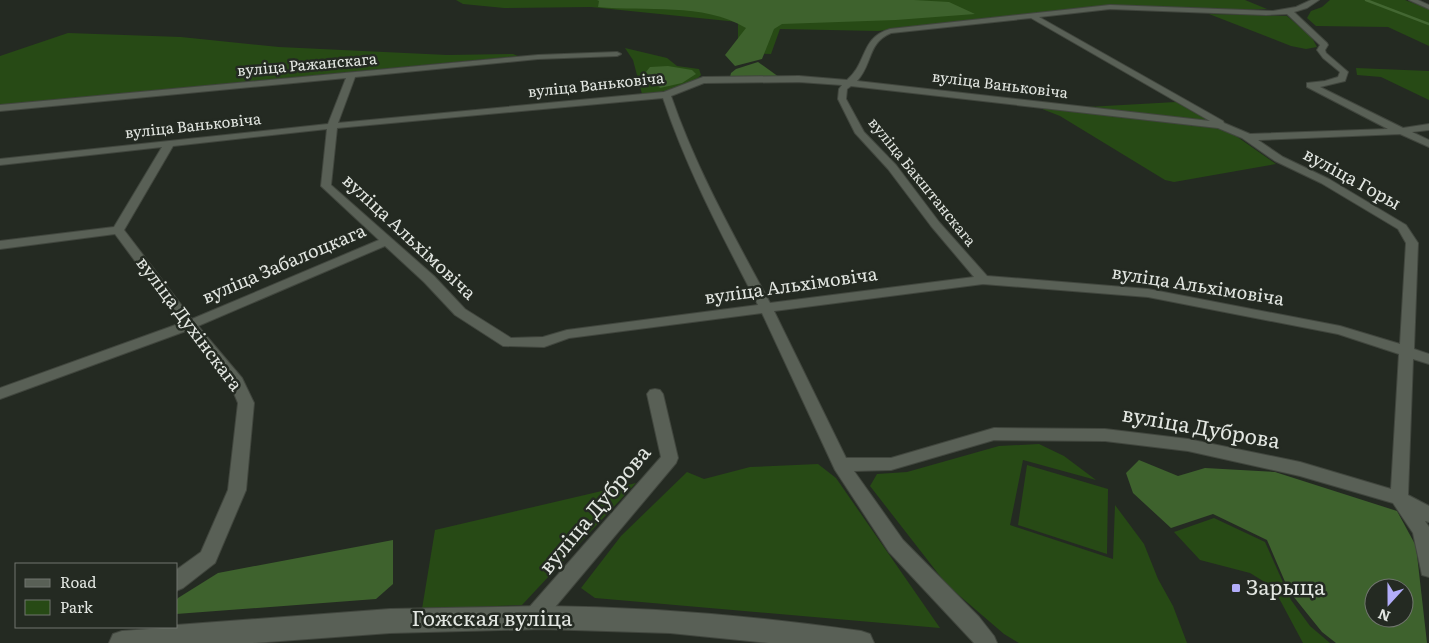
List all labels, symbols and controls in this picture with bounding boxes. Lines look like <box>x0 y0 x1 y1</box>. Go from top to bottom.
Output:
street label: вуліца Ражанскага <box>236 46 379 81</box>
street label: вуліца Ваньковіча <box>931 64 1070 103</box>
street label: вуліца Ваньковіча <box>527 65 666 102</box>
street label: вуліца Ваньковіча <box>124 106 263 143</box>
street label: вуліца Бакштанскага <box>864 111 983 251</box>
street label: вуліца Горы <box>1299 140 1407 216</box>
street label: вуліца Альхімовіча <box>337 167 483 305</box>
street label: вуліца Забалоцкага <box>197 216 370 309</box>
street label: вуліца Духінскага <box>131 250 250 396</box>
street label: вуліца Альхімовіча <box>1110 258 1287 312</box>
street label: вуліца Альхімовіча <box>703 259 879 310</box>
street label: вуліца Дуброва <box>1120 396 1284 455</box>
street label: вуліца Дуброва <box>530 437 657 580</box>
legend <box>15 563 178 628</box>
text: Road <box>60 570 96 593</box>
place label: Зарыца <box>1246 570 1326 601</box>
north arrow <box>1364 578 1414 628</box>
marker: Зарыца <box>1230 582 1242 594</box>
text: Park <box>60 595 94 618</box>
street label: Гожская вуліца <box>412 601 573 632</box>
text: N <box>1375 605 1393 628</box>

